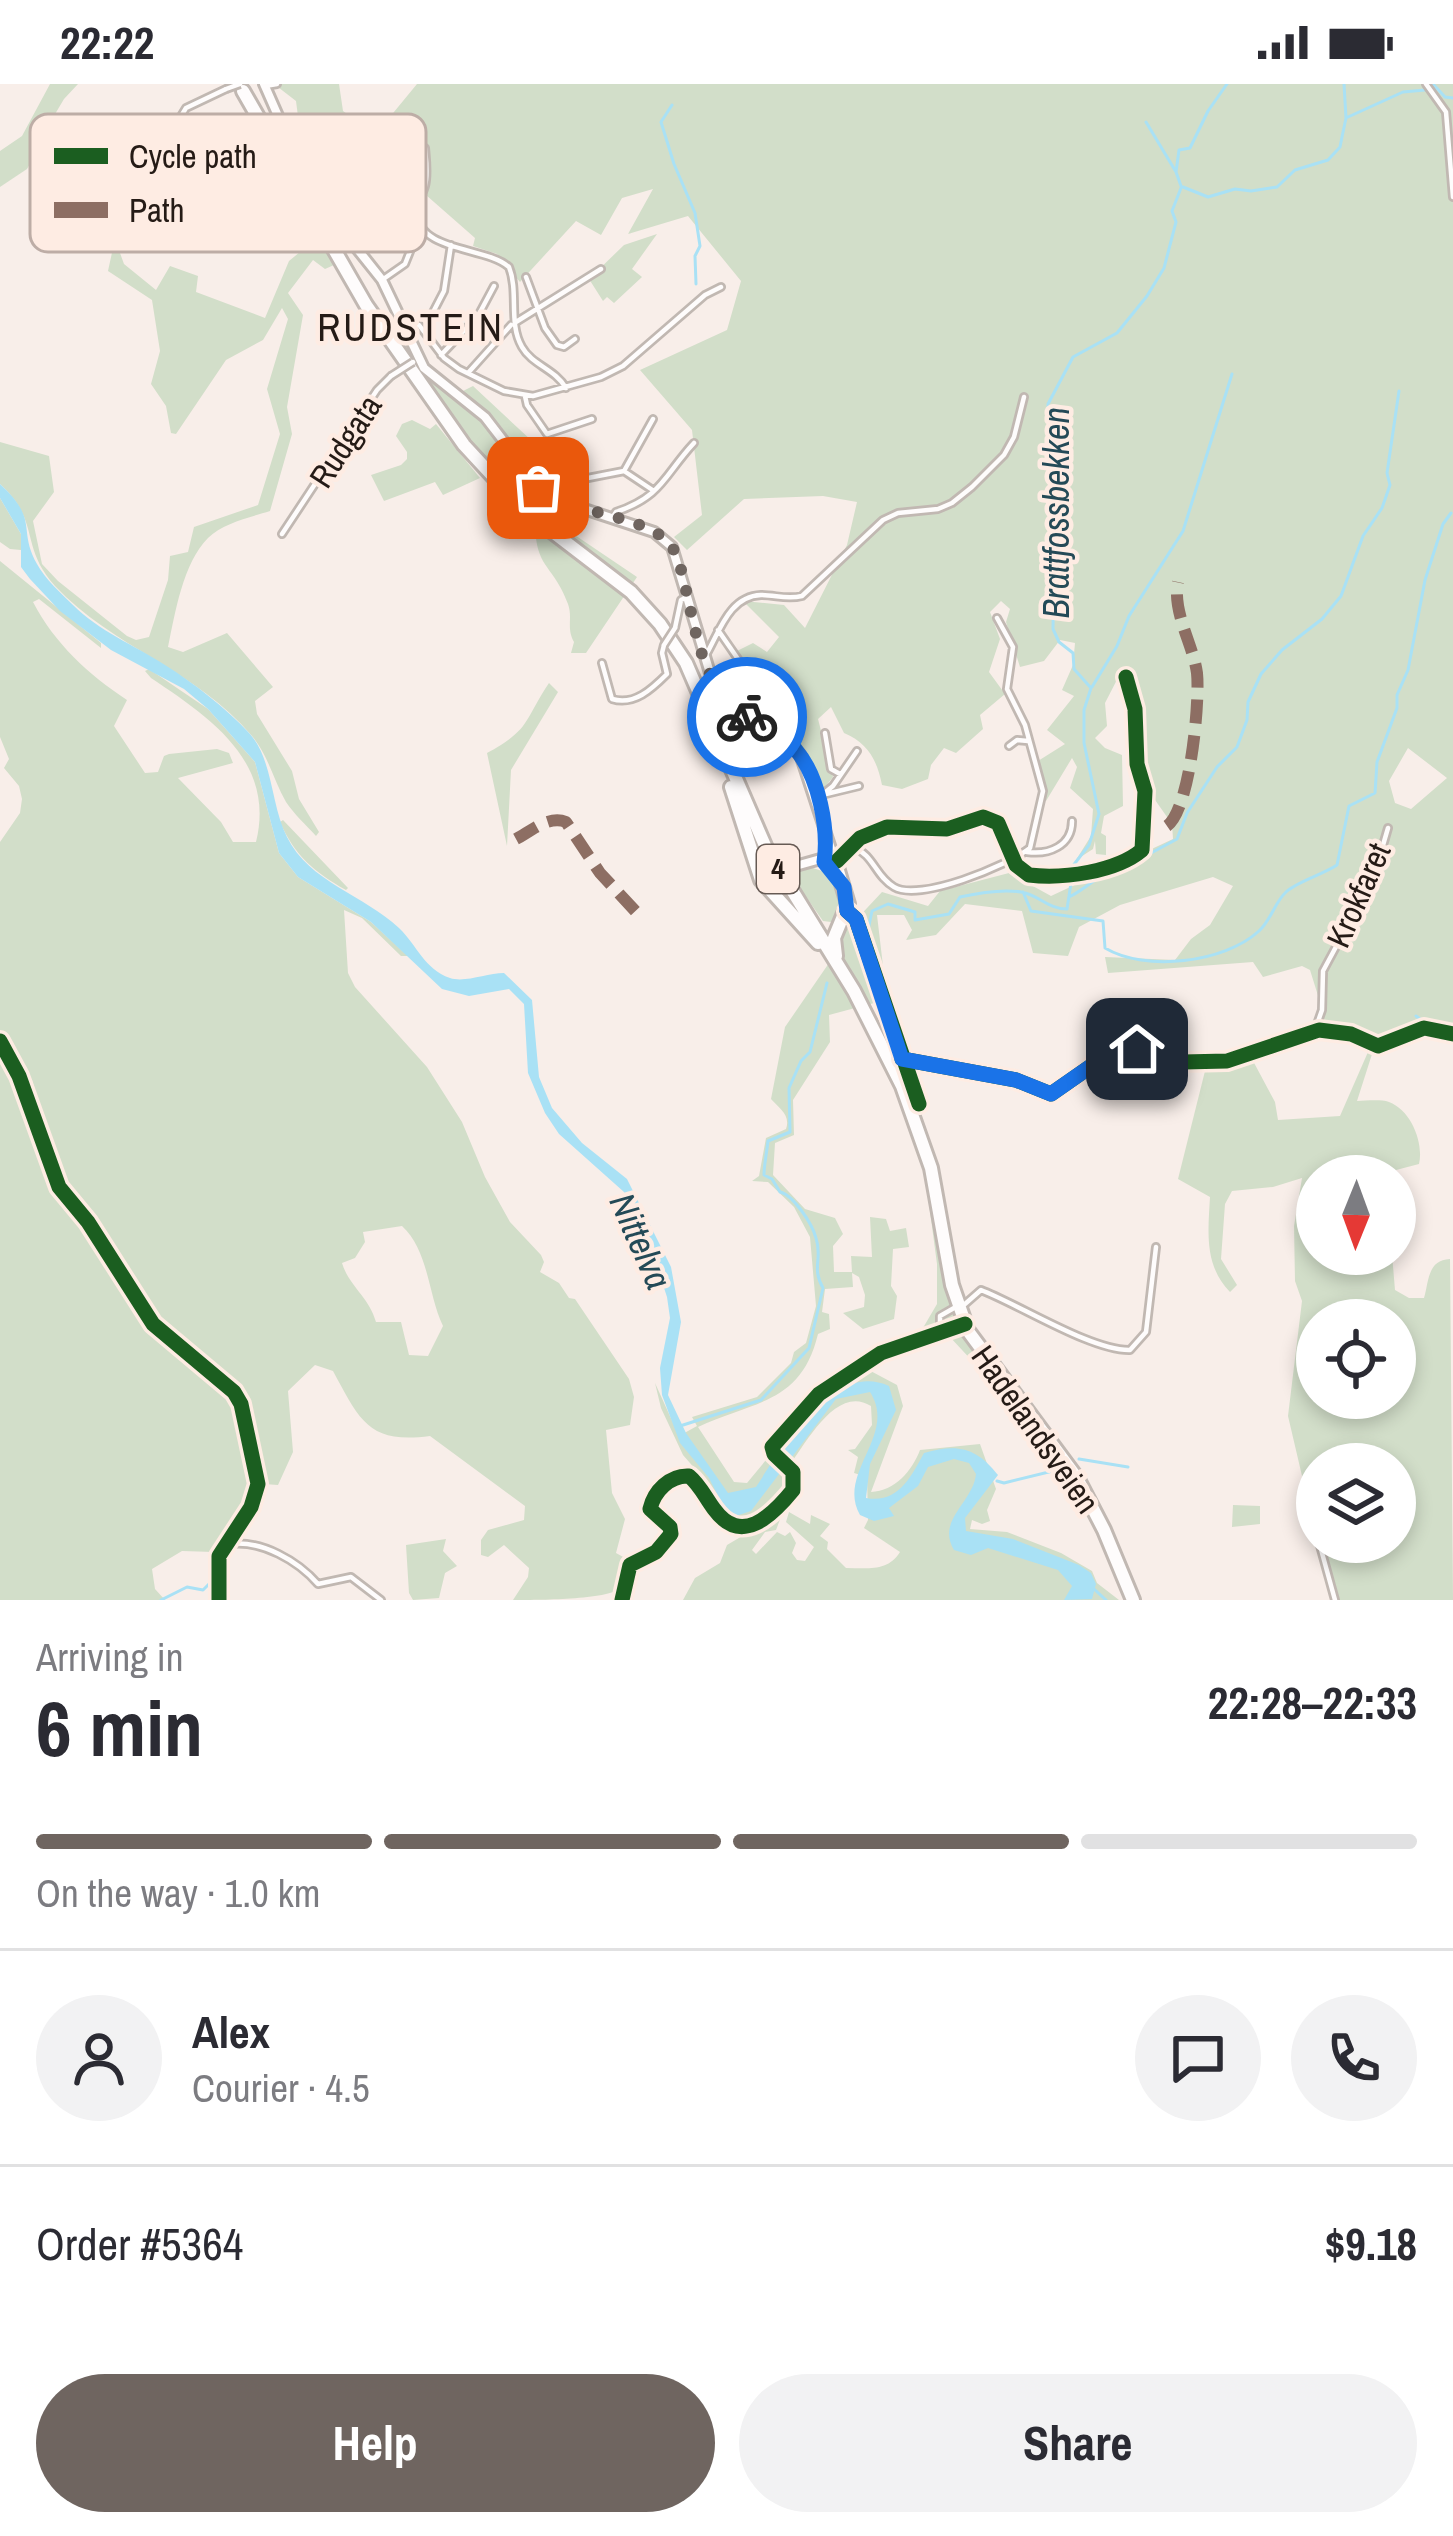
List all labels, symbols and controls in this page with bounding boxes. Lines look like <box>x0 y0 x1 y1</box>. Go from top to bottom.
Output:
text: 22:22 <box>60 12 154 73</box>
legend <box>30 114 426 252</box>
text: Cycle path <box>129 134 257 178</box>
text: Path <box>129 188 185 232</box>
district label: RUDSTEIN <box>317 301 505 353</box>
street label: Rudgata <box>299 386 391 496</box>
water label: Brattfossbekken <box>1032 407 1080 619</box>
pin <box>487 437 589 539</box>
icon: bag <box>505 455 571 521</box>
courier <box>687 657 807 777</box>
icon: bike <box>714 684 780 750</box>
street label: Krokfaret <box>1316 836 1400 954</box>
road number: 4 <box>757 845 799 893</box>
pin <box>1086 998 1188 1100</box>
icon: home <box>1104 1016 1170 1082</box>
north arrow <box>1296 1155 1416 1275</box>
map controls <box>1296 1155 1416 1563</box>
water label: Nittelva <box>599 1186 683 1296</box>
button: locate <box>1296 1299 1416 1419</box>
street label: Hadelandsveien <box>962 1336 1110 1522</box>
button: layers <box>1296 1443 1416 1563</box>
text: Arriving in <box>36 1631 184 1683</box>
text: 22:28–22:33 <box>1208 1672 1417 1733</box>
text: 6 min <box>36 1675 203 1780</box>
text: On the way · 1.0 km <box>36 1867 320 1919</box>
button: person <box>36 1995 162 2121</box>
button: chat <box>1135 1995 1261 2121</box>
button: phone <box>1291 1995 1417 2121</box>
text: Alex <box>192 2001 270 2062</box>
text: Courier · 4.5 <box>192 2062 370 2114</box>
text: Order #5364 <box>36 2213 243 2274</box>
text: $9.18 <box>1325 2213 1417 2274</box>
button: Help <box>36 2374 715 2512</box>
button: Share <box>739 2374 1417 2512</box>

